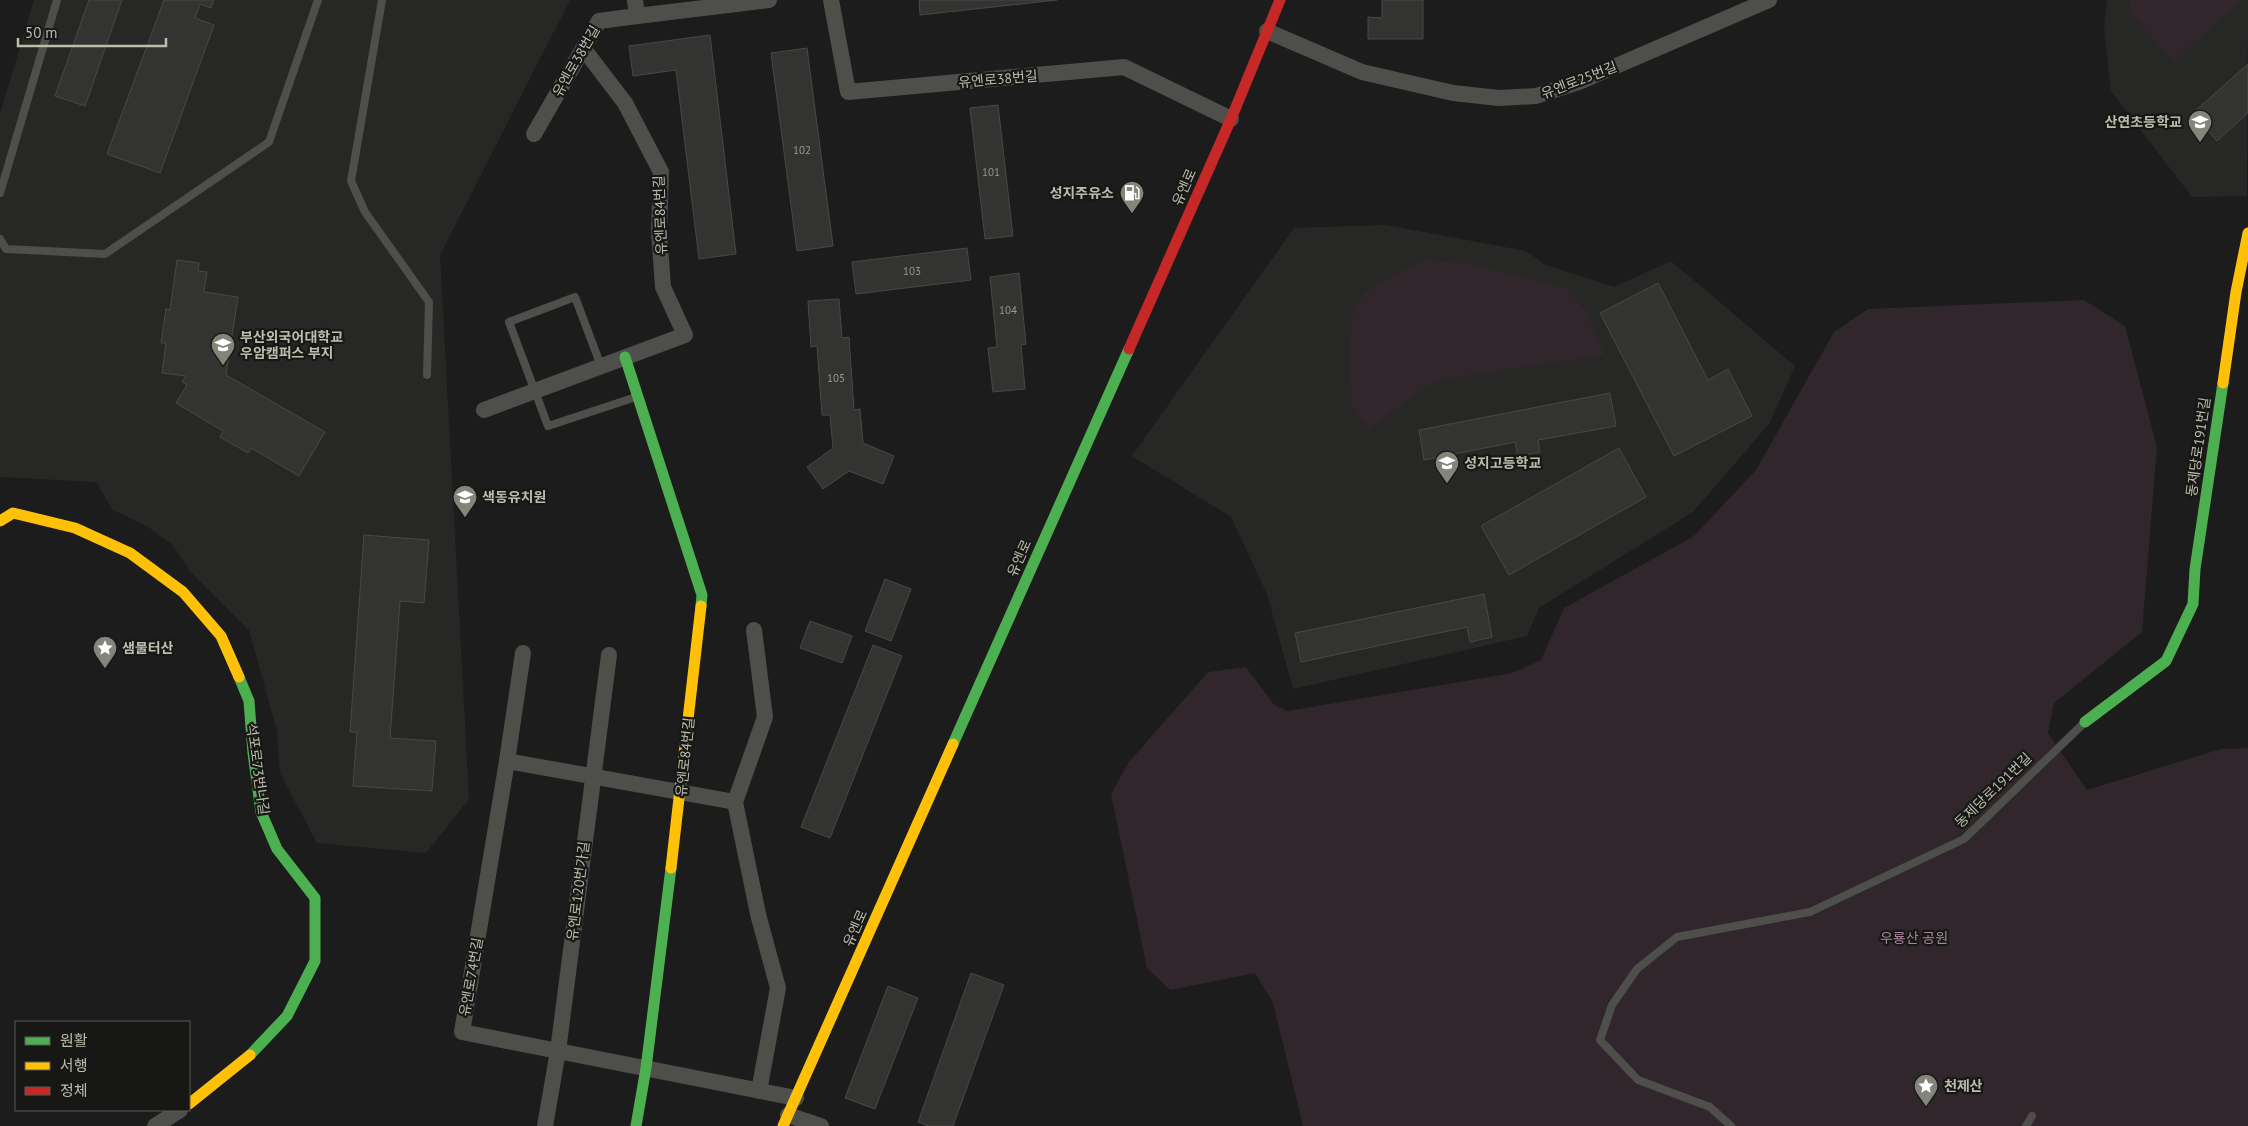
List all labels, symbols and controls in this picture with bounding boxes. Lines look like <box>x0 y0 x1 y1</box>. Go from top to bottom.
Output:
scale bar <box>18 15 165 47</box>
street label: 유엔로38번길 <box>548 22 604 100</box>
text: 50 m <box>25 23 58 42</box>
street label: 유엔로25번길 <box>1539 57 1619 103</box>
street label: 유엔로38번길 <box>958 67 1038 91</box>
school or university icon: 산연초등학교 <box>2187 109 2213 143</box>
place label: 산연초등학교 <box>2105 113 2182 131</box>
house number: 102 <box>793 143 811 157</box>
house number: 101 <box>982 165 1000 179</box>
street label: 유엔로 <box>1168 166 1200 208</box>
street label: 유엔로84번길 <box>650 175 670 255</box>
fuel station icon: 성지주유소 <box>1119 180 1145 214</box>
place label: 성지주유소 <box>1050 184 1114 202</box>
house number: 103 <box>903 264 921 278</box>
house number: 104 <box>999 303 1017 317</box>
place label: 부산외국어대학교 우암캠퍼스 부지 <box>240 328 343 362</box>
school or university icon: 부산외국어대학교 우암캠퍼스 부지 <box>210 332 236 366</box>
house number: 105 <box>827 371 845 385</box>
street label: 동제당로191번길 <box>2182 396 2214 498</box>
school or university icon: 성지고등학교 <box>1434 450 1460 484</box>
place label: 성지고등학교 <box>1464 454 1541 472</box>
school or university icon: 색동유치원 <box>452 484 478 518</box>
place label: 색동유치원 <box>482 488 546 506</box>
street label: 유엔로 <box>1003 537 1035 579</box>
place icon: 샘물터산 <box>92 635 118 669</box>
place label: 샘물터산 <box>122 639 174 657</box>
street label: 유엔로84번길 <box>672 716 698 798</box>
street label: 석포로73번나길 <box>243 722 273 816</box>
street label: 동제당로191번길 <box>1951 749 2035 831</box>
street label: 유엔로120번가길 <box>563 840 593 942</box>
street label: 유엔로 <box>839 907 871 949</box>
park label: 우룡산 공원 <box>1880 929 1948 947</box>
street label: 유엔로74번길 <box>455 936 487 1018</box>
legend <box>15 1021 190 1111</box>
text: 원활 <box>60 1031 88 1050</box>
text: 서행 <box>60 1056 88 1075</box>
place icon: 천제산 <box>1913 1073 1939 1107</box>
place label: 천제산 <box>1944 1077 1983 1095</box>
text: 정체 <box>60 1081 88 1100</box>

